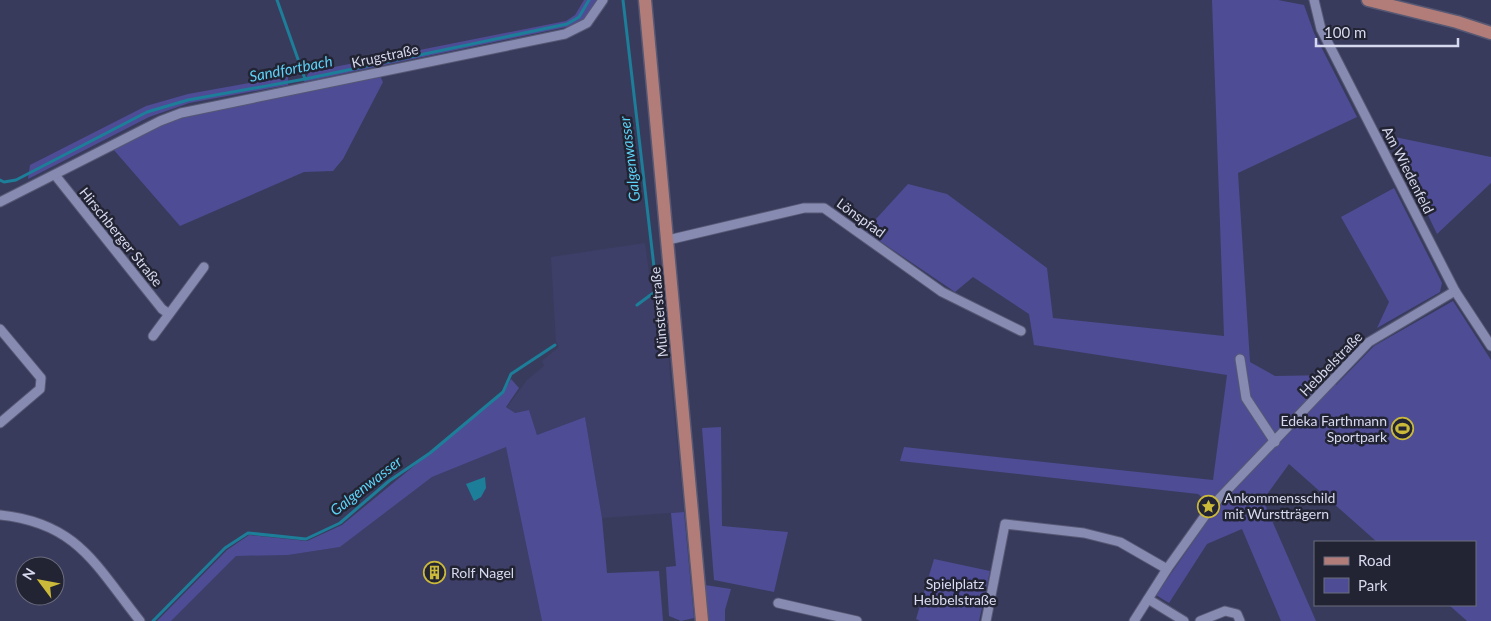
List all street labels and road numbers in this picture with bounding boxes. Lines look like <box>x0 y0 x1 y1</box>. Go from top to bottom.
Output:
street label: Krugstraße <box>350 40 420 71</box>
street label: Am Wiedenfeld <box>1379 123 1438 216</box>
street label: Hirschberger Straße <box>76 184 167 290</box>
street label: Lönspfad <box>834 194 889 241</box>
street label: Münsterstraße <box>646 266 671 358</box>
street label: Hebbelstraße <box>1296 328 1366 399</box>

